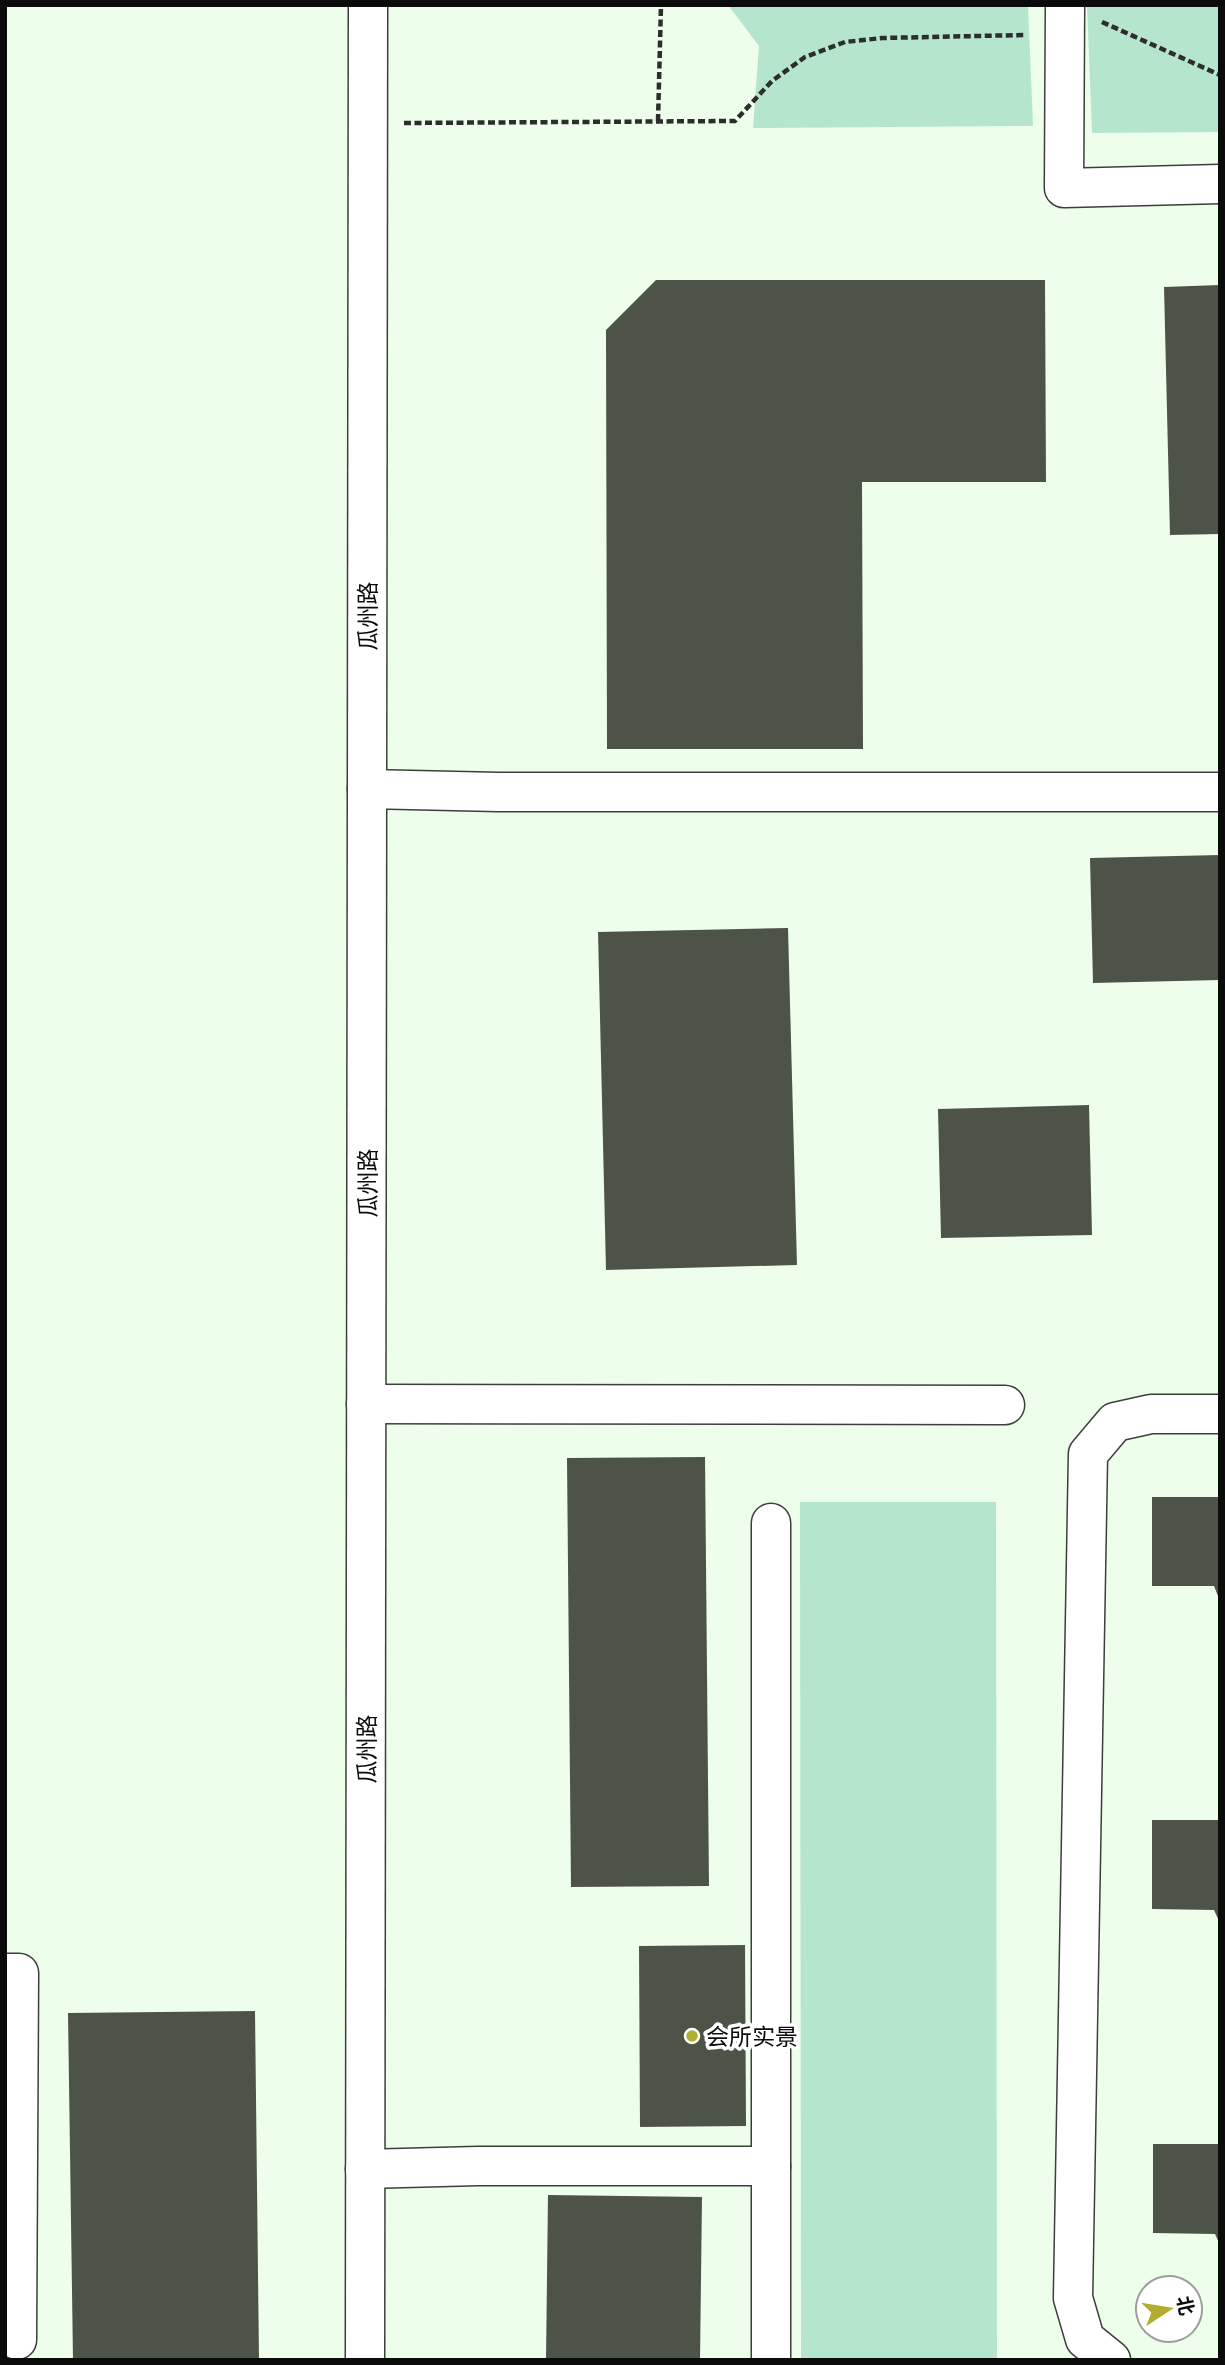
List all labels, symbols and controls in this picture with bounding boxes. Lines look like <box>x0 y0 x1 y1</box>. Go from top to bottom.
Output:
street label: 瓜州路 <box>353 582 382 651</box>
street label: 瓜州路 <box>353 1149 382 1218</box>
street label: 瓜州路 <box>352 1715 381 1784</box>
place label: 会所实景 <box>706 2022 798 2051</box>
marker: 会所实景 <box>684 2028 700 2044</box>
north arrow <box>1134 2274 1204 2344</box>
text: 北 <box>1172 2294 1199 2317</box>

